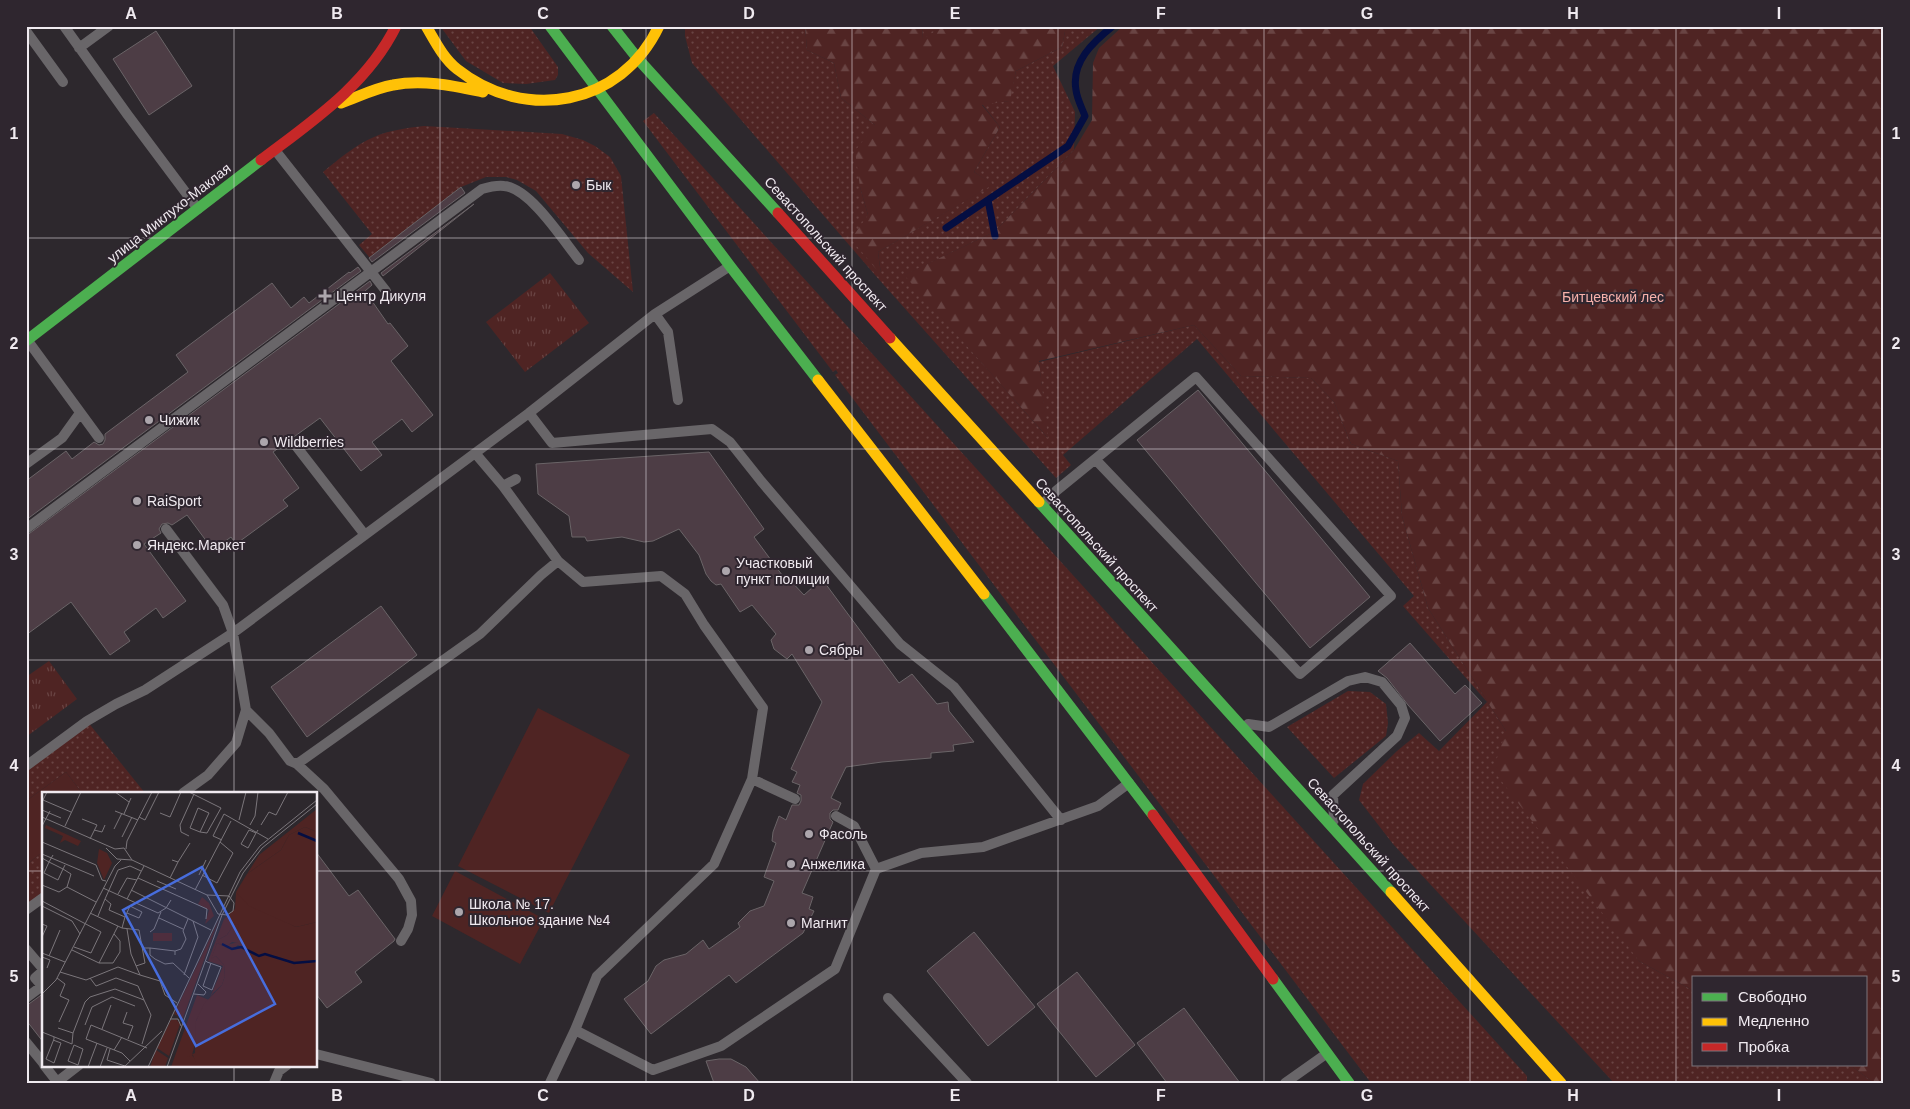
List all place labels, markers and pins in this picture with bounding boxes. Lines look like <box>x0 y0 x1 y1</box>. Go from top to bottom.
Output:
place label: Бык <box>586 177 612 193</box>
marker: Бык <box>570 179 582 191</box>
place label: Центр Дикуля <box>336 288 426 304</box>
marker: Центр Дикуля <box>318 289 332 303</box>
place label: Чижик <box>159 412 200 428</box>
marker: Чижик <box>143 414 155 426</box>
place label: Wildberries <box>274 434 344 450</box>
marker: Wildberries <box>258 436 270 448</box>
place label: RaiSport <box>147 493 202 509</box>
marker: RaiSport <box>131 495 143 507</box>
place label: Яндекс.Маркет <box>147 537 246 553</box>
marker: Яндекс.Маркет <box>131 539 143 551</box>
place label: Участковый пункт полиции <box>736 555 830 587</box>
marker: Участковый пункт полиции <box>720 565 732 577</box>
place label: Сябры <box>819 642 863 658</box>
marker: Сябры <box>803 644 815 656</box>
place label: Фасоль <box>819 826 868 842</box>
marker: Фасоль <box>803 828 815 840</box>
place label: Анжелика <box>801 856 865 872</box>
marker: Анжелика <box>785 858 797 870</box>
place label: Школа № 17. Школьное здание №4 <box>469 896 611 928</box>
marker: Школа № 17. Школьное здание №4 <box>453 906 465 918</box>
place label: Магнит <box>801 915 848 931</box>
marker: Магнит <box>785 917 797 929</box>

